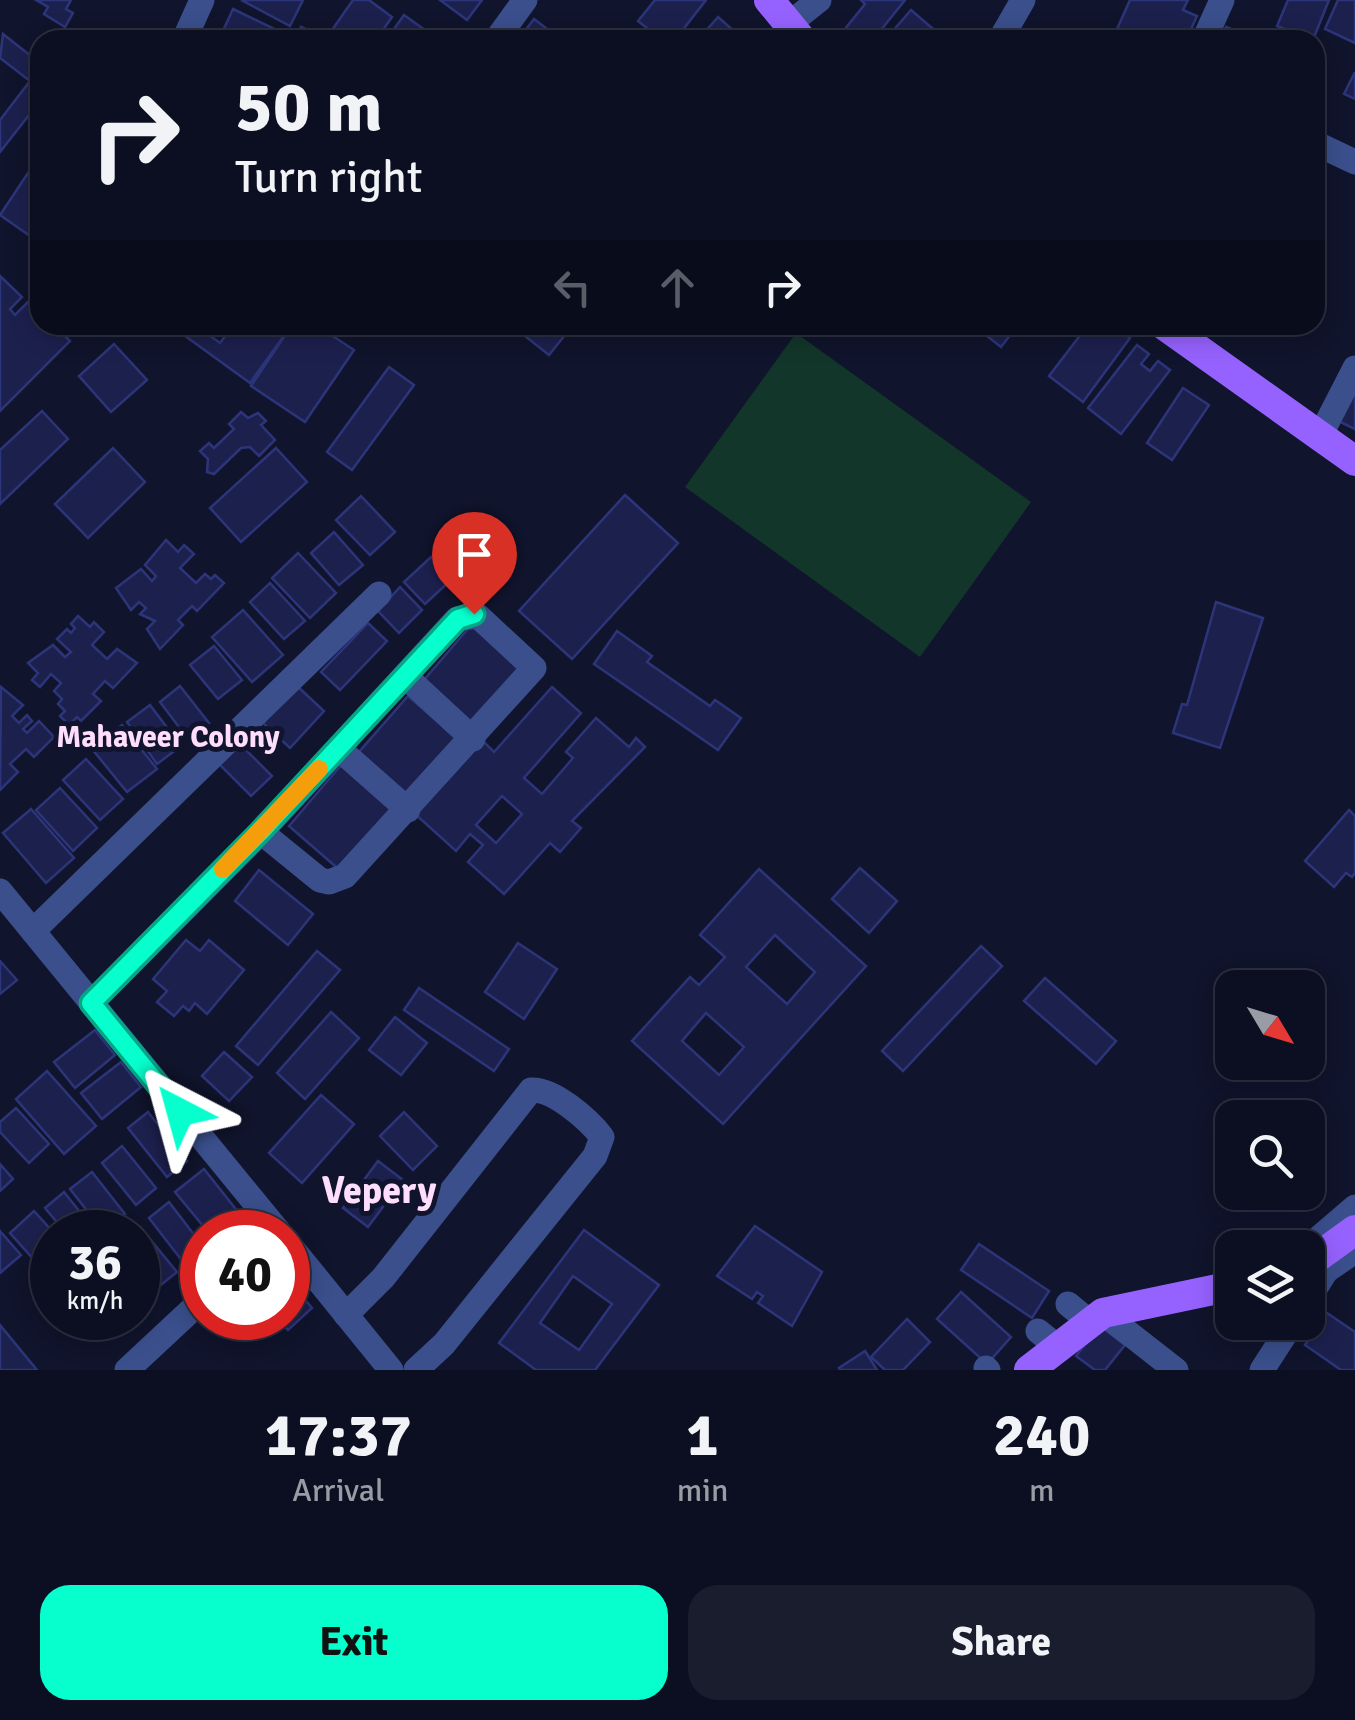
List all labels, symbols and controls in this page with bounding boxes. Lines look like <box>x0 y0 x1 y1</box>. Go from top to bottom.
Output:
text: 50 m <box>235 64 383 150</box>
icon: right <box>70 70 200 200</box>
text: Turn right <box>235 150 423 205</box>
icon: left <box>545 260 600 315</box>
icon: ahead <box>650 260 705 315</box>
icon: right <box>755 260 810 315</box>
pin <box>432 512 517 615</box>
icon: arrive <box>447 527 502 582</box>
district label: Mahaveer Colony <box>56 719 280 756</box>
north arrow <box>1215 970 1325 1080</box>
map controls <box>1215 970 1325 1340</box>
position arrow <box>128 1060 232 1164</box>
button: search <box>1215 1100 1325 1210</box>
district label: Vepery <box>322 1167 436 1214</box>
speed limit sign: 40 <box>180 1210 310 1340</box>
button: layers <box>1215 1230 1325 1340</box>
text: 36 <box>68 1232 122 1294</box>
text: km/h <box>67 1285 123 1316</box>
text: 17:37 <box>265 1399 412 1473</box>
text: 1 <box>686 1399 719 1473</box>
text: 240 <box>993 1399 1090 1473</box>
text: Arrival <box>292 1471 384 1510</box>
text: min <box>677 1471 728 1510</box>
text: m <box>1029 1471 1054 1510</box>
button: Exit <box>40 1585 668 1700</box>
button: Share <box>688 1585 1315 1700</box>

